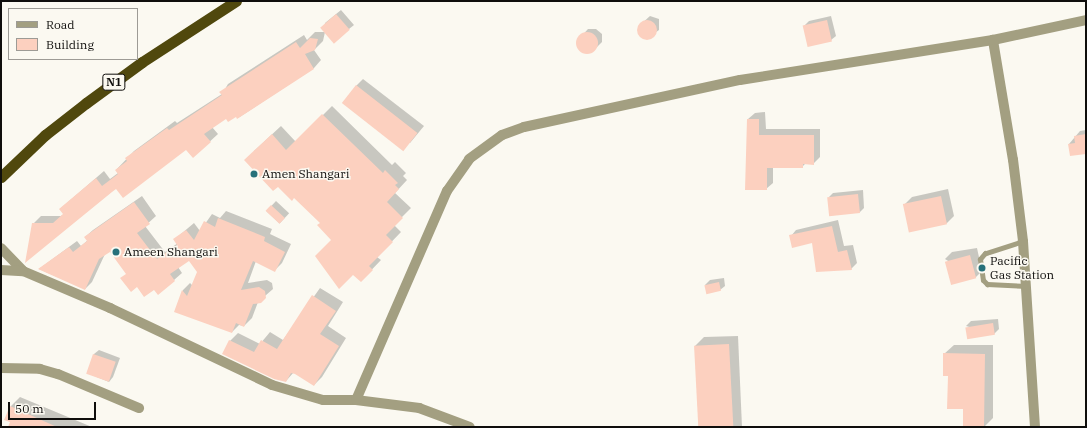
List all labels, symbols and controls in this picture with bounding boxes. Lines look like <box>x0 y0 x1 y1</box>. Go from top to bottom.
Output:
legend <box>8 8 138 60</box>
text: Road <box>46 17 75 32</box>
text: Building <box>46 37 94 52</box>
road number: N1 <box>102 73 126 91</box>
place label: Amen Shangari <box>262 167 349 181</box>
marker: Amen Shangari <box>249 169 259 179</box>
place label: Ameen Shangari <box>124 245 218 259</box>
marker: Ameen Shangari <box>111 247 121 257</box>
place label: Pacific Gas Station <box>990 254 1054 282</box>
marker: Pacific Gas Station <box>977 263 987 273</box>
scale bar <box>10 394 98 420</box>
text: 50 m <box>15 401 44 416</box>

